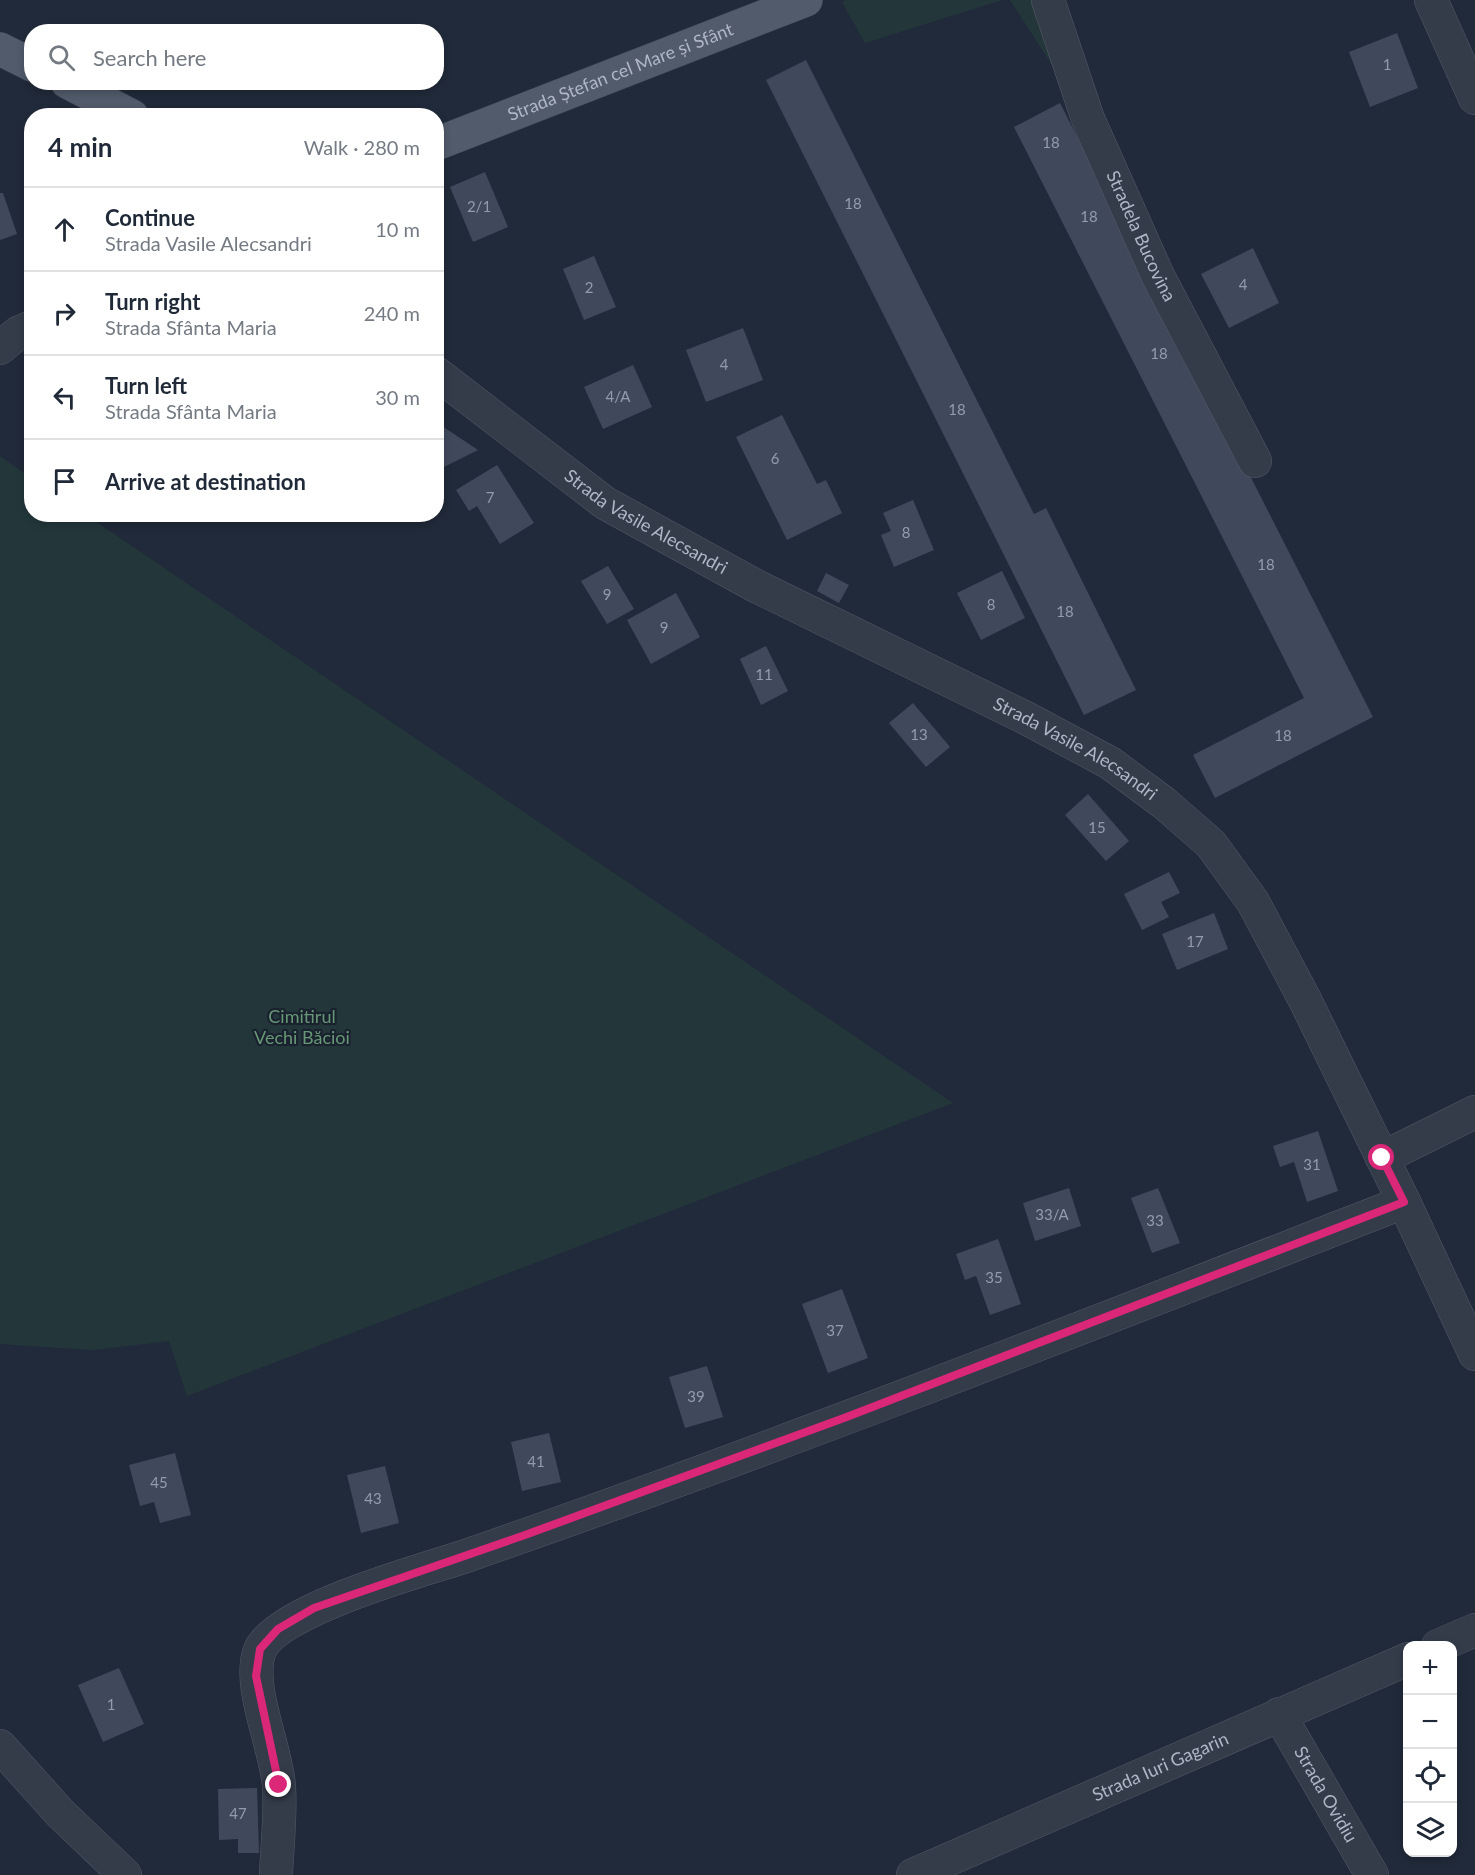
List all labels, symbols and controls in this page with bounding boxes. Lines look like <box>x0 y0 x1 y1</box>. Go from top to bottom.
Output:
street label: Strada Ștefan cel Mare și Sfânt <box>504 17 737 125</box>
search box <box>24 24 444 90</box>
icon: search <box>45 41 78 74</box>
text: Search here <box>93 44 206 71</box>
house number: 1 <box>1383 55 1391 73</box>
text: 4 min <box>48 131 112 163</box>
house number: 18 <box>1042 133 1060 151</box>
text: Walk · 280 m <box>304 135 420 159</box>
street label: Stradela Bucovina <box>1102 167 1181 305</box>
house number: 18 <box>844 194 862 212</box>
house number: 2/1 <box>467 197 491 215</box>
text: Continue <box>105 204 195 231</box>
house number: 18 <box>1080 207 1098 225</box>
icon: ahead <box>48 213 81 246</box>
text: 10 m <box>375 217 420 241</box>
text: Strada Vasile Alecsandri <box>105 231 312 255</box>
house number: 4 <box>1239 275 1248 293</box>
house number: 2 <box>585 278 593 296</box>
text: Turn right <box>105 288 200 315</box>
icon: right <box>48 297 81 330</box>
text: 240 m <box>364 301 420 325</box>
text: Strada Sfânta Maria <box>105 315 277 339</box>
house number: 18 <box>1150 344 1168 362</box>
house number: 4 <box>720 355 729 373</box>
text: Turn left <box>105 372 187 399</box>
icon: left <box>48 381 81 414</box>
text: 30 m <box>375 385 420 409</box>
house number: 4/A <box>606 387 631 405</box>
text: Strada Sfânta Maria <box>105 399 277 423</box>
house number: 18 <box>948 400 966 418</box>
house number: 6 <box>771 449 780 467</box>
street label: Strada Vasile Alecsandri <box>561 464 732 578</box>
icon: arrive <box>48 465 81 498</box>
text: Arrive at destination <box>105 468 306 495</box>
house number: 7 <box>486 488 495 506</box>
house number: 8 <box>902 523 910 541</box>
house number: 18 <box>1257 555 1275 573</box>
house number: 9 <box>603 585 611 603</box>
house number: 8 <box>987 595 995 613</box>
house number: 18 <box>1056 602 1074 620</box>
house number: 9 <box>660 618 668 636</box>
house number: 11 <box>755 665 773 683</box>
street label: Strada Vasile Alecsandri <box>990 692 1162 804</box>
house number: 13 <box>910 725 928 743</box>
house number: 18 <box>1274 726 1292 744</box>
house number: 15 <box>1088 818 1106 836</box>
house number: 17 <box>1186 932 1204 950</box>
park label: Cimitirul Vechi Băcioi <box>254 1005 350 1048</box>
route start <box>1368 1144 1394 1170</box>
house number: 31 <box>1303 1155 1321 1173</box>
house number: 33/A <box>1035 1205 1070 1223</box>
house number: 33 <box>1146 1211 1164 1229</box>
house number: 35 <box>985 1268 1003 1286</box>
house number: 37 <box>826 1321 844 1339</box>
house number: 39 <box>687 1387 705 1405</box>
house number: 41 <box>527 1452 545 1470</box>
house number: 45 <box>150 1473 168 1491</box>
house number: 43 <box>364 1489 382 1507</box>
map controls <box>1403 1641 1457 1857</box>
button: + <box>1403 1641 1457 1695</box>
house number: 1 <box>107 1695 115 1713</box>
button: − <box>1403 1695 1457 1749</box>
street label: Strada Iuri Gagarin <box>1088 1727 1232 1806</box>
street label: Strada Ovidiu <box>1290 1742 1363 1846</box>
button: locate <box>1403 1749 1457 1803</box>
route end <box>265 1771 291 1797</box>
button: layers <box>1403 1803 1457 1857</box>
house number: 47 <box>229 1804 247 1822</box>

